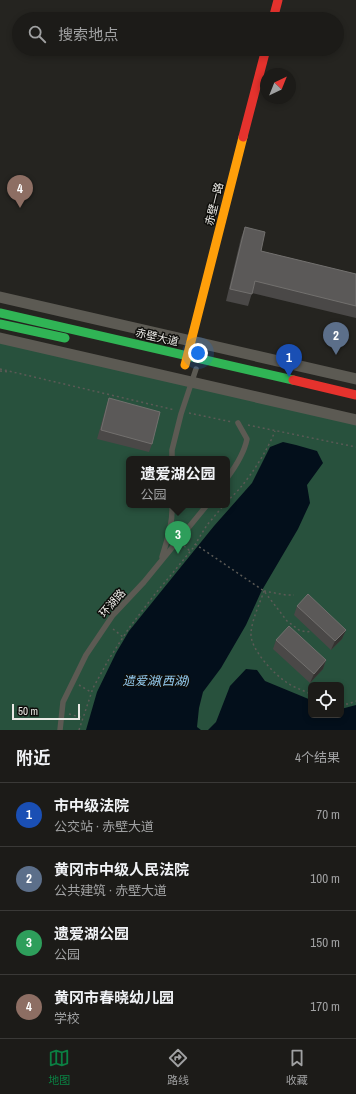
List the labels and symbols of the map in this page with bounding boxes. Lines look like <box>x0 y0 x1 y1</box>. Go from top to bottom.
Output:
north arrow <box>260 68 296 104</box>
pin: 4 <box>7 175 33 208</box>
street label: 赤壁一路 <box>202 181 226 227</box>
pin: 2 <box>323 322 349 355</box>
street label: 赤壁大道 <box>134 325 180 349</box>
your location <box>188 343 208 363</box>
pin: 1 <box>276 344 302 377</box>
pin: 3 <box>165 521 191 554</box>
street label: 环湖路 <box>96 586 128 620</box>
water label: 遗爱湖(西湖) <box>123 673 189 689</box>
scale bar <box>12 702 80 721</box>

